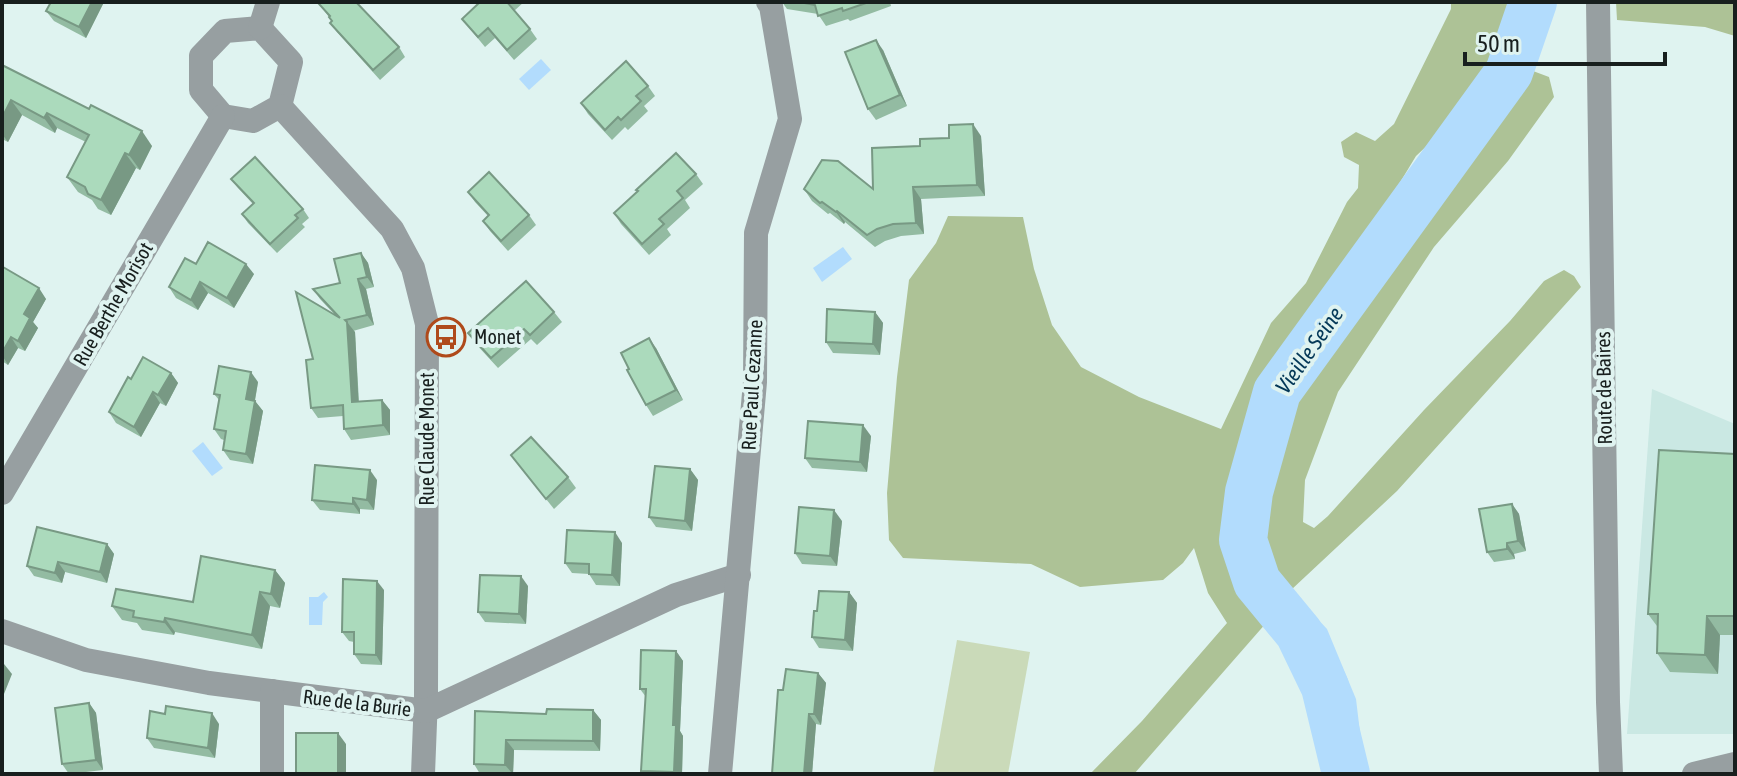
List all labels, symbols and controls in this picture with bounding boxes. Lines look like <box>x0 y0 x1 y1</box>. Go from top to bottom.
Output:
scale bar <box>1465 16 1665 66</box>
text: 50 m <box>1477 30 1520 57</box>
street label: Rue Berthe Morisot <box>68 238 157 369</box>
water label: Vieille Seine <box>1270 302 1348 398</box>
bus stop icon: Monet <box>425 316 467 358</box>
street label: Rue Paul Cezanne <box>737 319 766 451</box>
place label: Monet <box>474 325 522 348</box>
street label: Route de Baires <box>1591 331 1616 445</box>
street label: Rue Claude Monet <box>415 372 438 506</box>
street label: Rue de la Burie <box>302 684 412 721</box>

